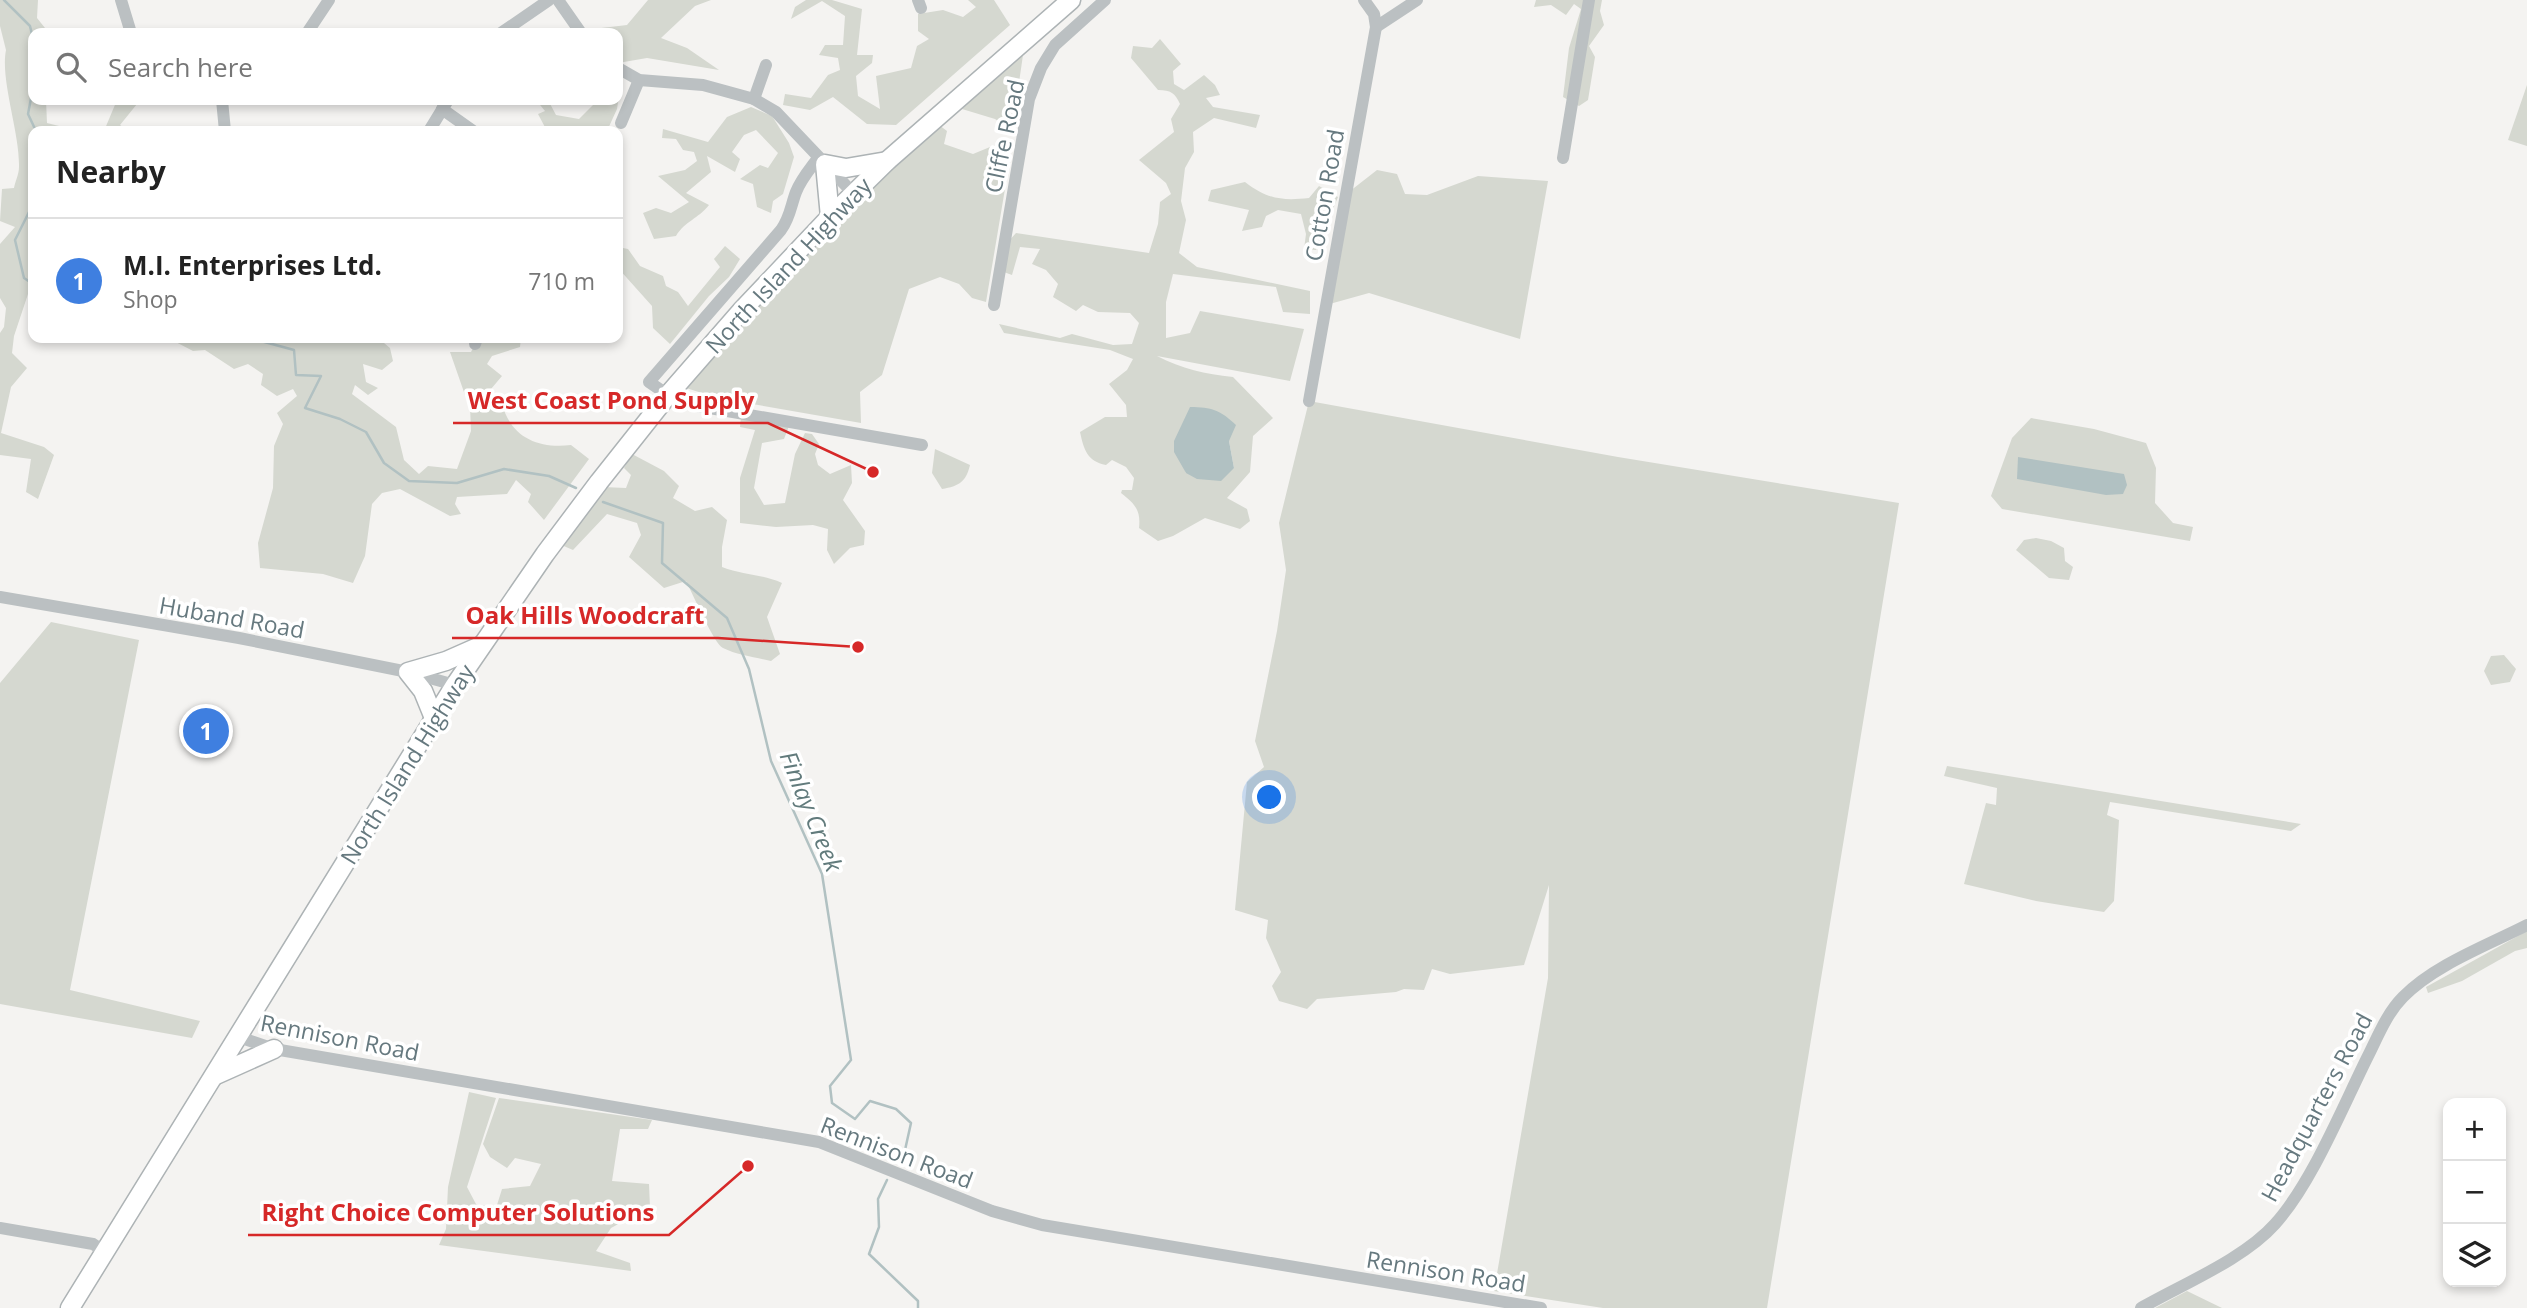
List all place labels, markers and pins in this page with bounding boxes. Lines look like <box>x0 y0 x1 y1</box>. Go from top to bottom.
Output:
callout: West Coast Pond Supply <box>453 378 768 423</box>
callout: Oak Hills Woodcraft <box>452 593 718 638</box>
pin: 1 <box>183 705 229 757</box>
callout: Right Choice Computer Solutions <box>248 1190 669 1235</box>

